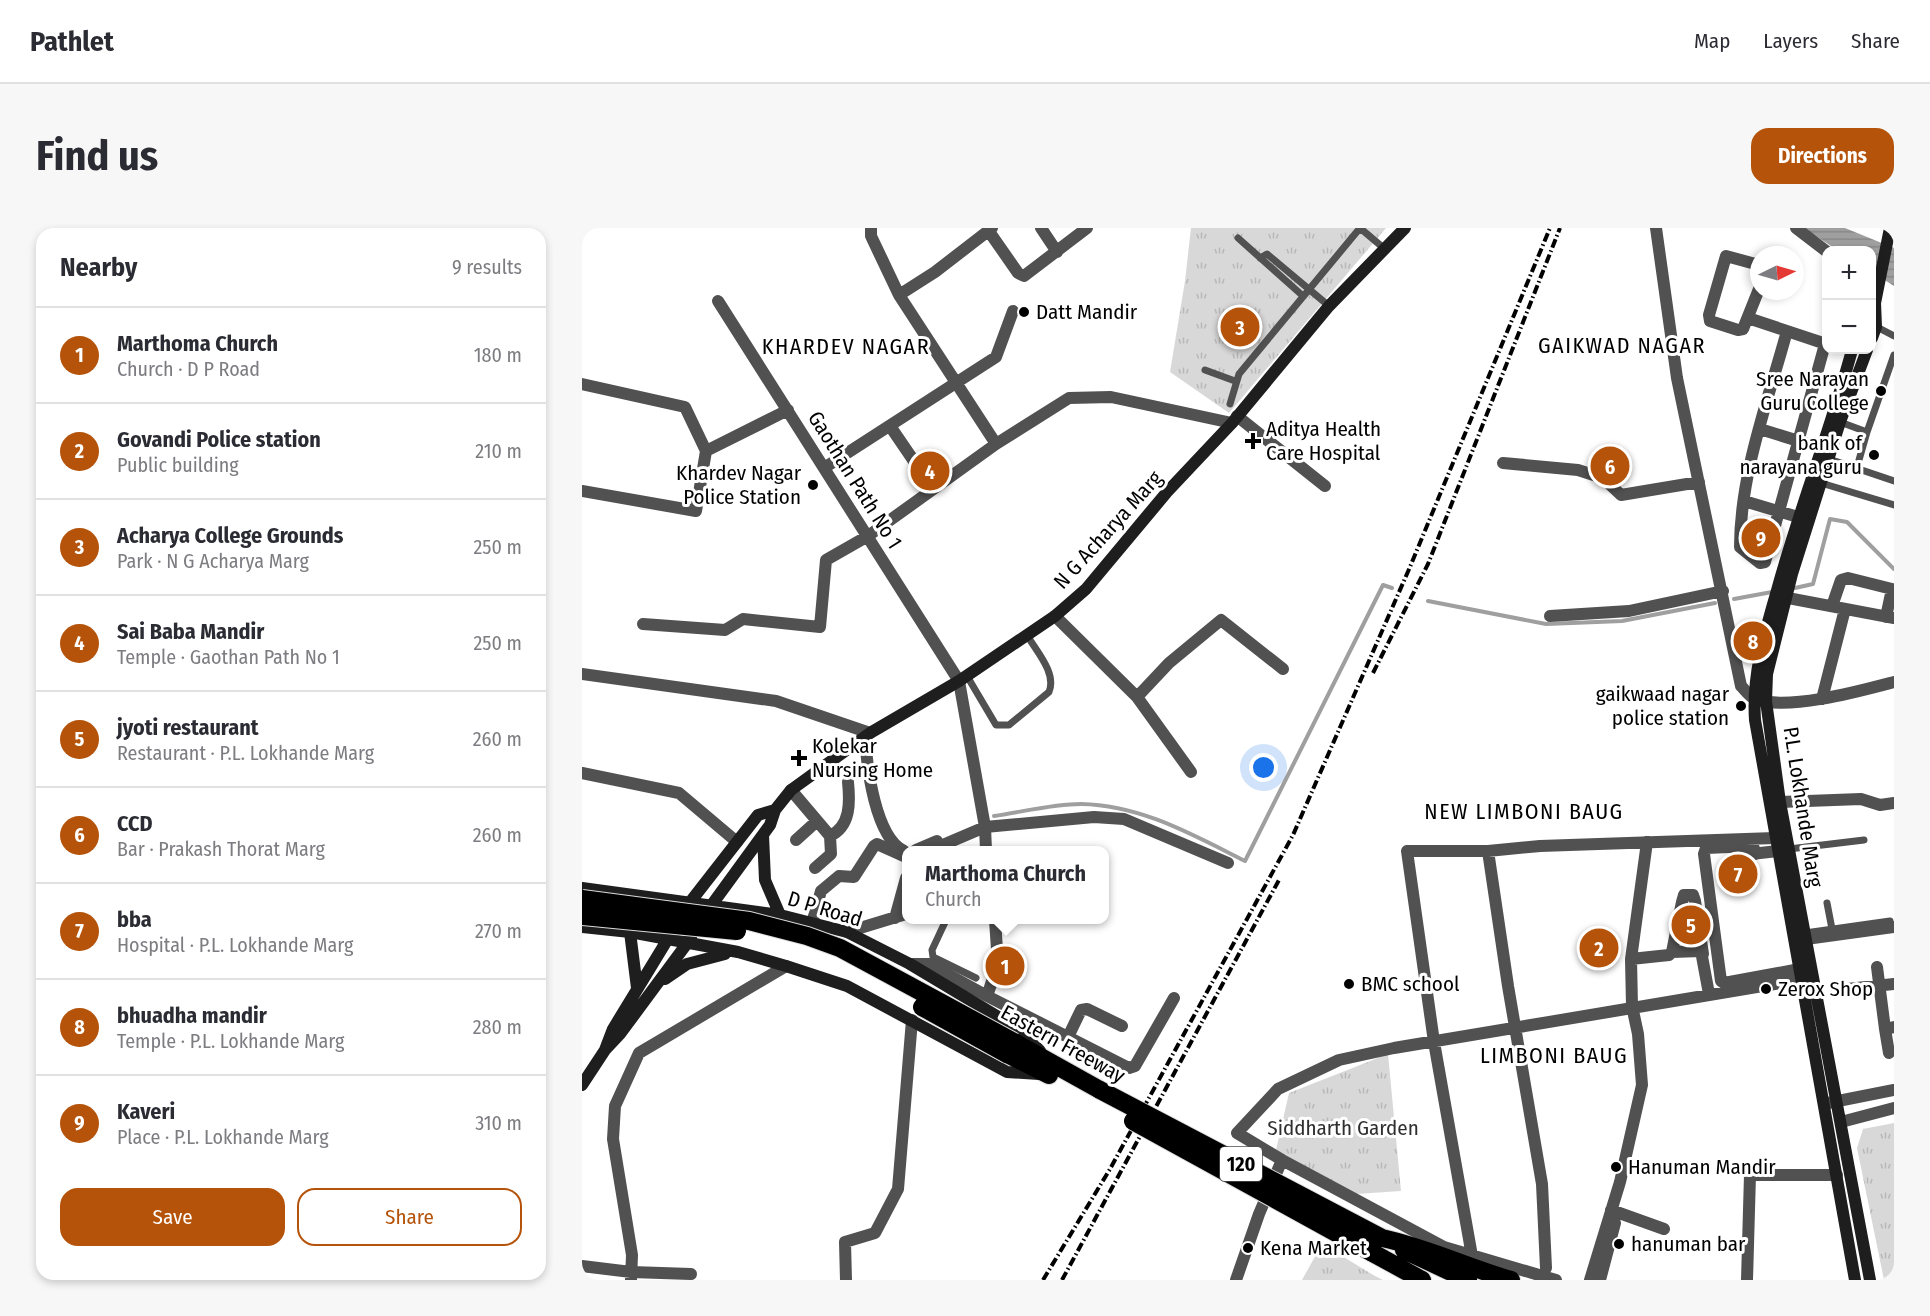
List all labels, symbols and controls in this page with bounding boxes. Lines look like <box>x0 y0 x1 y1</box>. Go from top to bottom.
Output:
text: Pathlet <box>30 25 114 58</box>
text: Map <box>1694 28 1730 54</box>
text: Layers <box>1763 28 1818 54</box>
text: Share <box>1851 28 1900 54</box>
button: Directions <box>1751 128 1894 184</box>
text: Find us <box>36 131 158 181</box>
north arrow <box>1750 246 1804 300</box>
map controls <box>1822 246 1876 354</box>
button: + <box>1822 246 1876 300</box>
text: Nearby <box>60 252 137 283</box>
text: 9 results <box>452 255 522 279</box>
place label: Datt Mandir <box>1036 299 1138 325</box>
button: − <box>1822 300 1876 354</box>
pin: 3 <box>1220 304 1260 350</box>
marker: Datt Mandir <box>1017 305 1031 319</box>
text: Marthoma Church <box>117 330 278 357</box>
district label: GAIKWAD NAGAR <box>1538 332 1706 359</box>
district label: KHARDEV NAGAR <box>762 333 930 360</box>
text: 1 <box>75 343 84 367</box>
text: 180 m <box>474 343 522 367</box>
text: Church · D P Road <box>117 357 260 381</box>
place label: Sree Narayan Guru College <box>1756 366 1869 416</box>
marker: Sree Narayan Guru College <box>1874 384 1888 398</box>
street label: Gaothan Path No 1 <box>802 406 908 554</box>
place label: Aditya Health Care Hospital <box>1266 416 1381 466</box>
text: Govandi Police station <box>117 426 321 453</box>
place label: bank of narayana guru <box>1739 430 1864 480</box>
marker: Aditya Health Care Hospital <box>1244 432 1262 450</box>
text: 2 <box>75 439 84 463</box>
text: 210 m <box>475 439 522 463</box>
pin: 6 <box>1590 444 1630 488</box>
pin: 4 <box>910 448 950 494</box>
marker: bank of narayana guru <box>1867 448 1881 462</box>
text: Public building <box>117 453 239 477</box>
place label: Khardev Nagar Police Station <box>676 460 802 510</box>
street label: N G Acharya Marg <box>1048 466 1168 594</box>
marker: Khardev Nagar Police Station <box>806 478 820 492</box>
pin: 9 <box>1742 516 1780 560</box>
text: Acharya College Grounds <box>117 522 343 549</box>
text: 3 <box>75 535 84 559</box>
text: 250 m <box>474 535 522 559</box>
text: Park · N G Acharya Marg <box>117 549 309 573</box>
text: Sai Baba Mandir <box>117 618 264 645</box>
pin: 8 <box>1734 618 1772 664</box>
text: 4 <box>74 631 85 655</box>
text: 250 m <box>474 631 522 655</box>
text: Temple · Gaothan Path No 1 <box>117 645 340 669</box>
place label: gaikwaad nagar police station <box>1596 681 1730 731</box>
marker: gaikwaad nagar police station <box>1734 699 1748 713</box>
text: jyoti restaurant <box>117 714 258 741</box>
street label: P.L. Lokhande Marg <box>1777 725 1829 889</box>
text: 5 <box>75 727 84 751</box>
text: 260 m <box>473 727 522 751</box>
place label: Kolekar Nursing Home <box>812 733 933 783</box>
text: Restaurant · P.L. Lokhande Marg <box>117 741 374 765</box>
marker: Kolekar Nursing Home <box>790 749 808 767</box>
your location <box>1249 753 1278 782</box>
district label: NEW LIMBONI BAUG <box>1424 798 1624 825</box>
text: CCD <box>117 810 153 837</box>
text: 6 <box>74 823 85 847</box>
text: 260 m <box>473 823 522 847</box>
text: Bar · Prakash Thorat Marg <box>117 837 325 861</box>
popup <box>902 846 1109 924</box>
pin: 7 <box>1718 852 1758 896</box>
text: Marthoma Church <box>925 860 1086 887</box>
street label: D P Road <box>785 885 865 933</box>
text: Church <box>925 887 982 911</box>
pin: 5 <box>1672 902 1710 948</box>
text: bba <box>117 906 152 933</box>
text: 7 <box>75 919 84 943</box>
text: 270 m <box>475 919 522 943</box>
pin: 2 <box>1580 926 1618 970</box>
text: Hospital · P.L. Lokhande Marg <box>117 933 353 957</box>
pin: 1 <box>986 944 1024 988</box>
place label: BMC school <box>1361 971 1460 997</box>
place label: Zerox Shop <box>1778 976 1873 1002</box>
marker: BMC school <box>1342 977 1356 991</box>
marker: Zerox Shop <box>1759 982 1773 996</box>
street label: Eastern Freeway <box>996 999 1130 1089</box>
text: bhuadha mandir <box>117 1002 267 1029</box>
text: 8 <box>74 1015 85 1039</box>
text: 280 m <box>473 1015 522 1039</box>
text: Temple · P.L. Lokhande Marg <box>117 1029 344 1053</box>
district label: LIMBONI BAUG <box>1480 1042 1628 1069</box>
text: Kaveri <box>117 1098 175 1125</box>
text: 9 <box>74 1111 85 1135</box>
text: 310 m <box>475 1111 522 1135</box>
park label: Siddharth Garden <box>1267 1115 1419 1141</box>
text: Place · P.L. Lokhande Marg <box>117 1125 329 1149</box>
road number: 120 <box>1220 1147 1262 1181</box>
place label: Hanuman Mandir <box>1628 1154 1776 1180</box>
marker: Hanuman Mandir <box>1609 1160 1623 1174</box>
button: Save <box>60 1188 285 1246</box>
button: Share <box>297 1188 522 1246</box>
place label: hanuman bar <box>1631 1231 1746 1257</box>
place label: Kena Market <box>1260 1235 1367 1261</box>
marker: hanuman bar <box>1612 1237 1626 1251</box>
marker: Kena Market <box>1241 1241 1255 1255</box>

